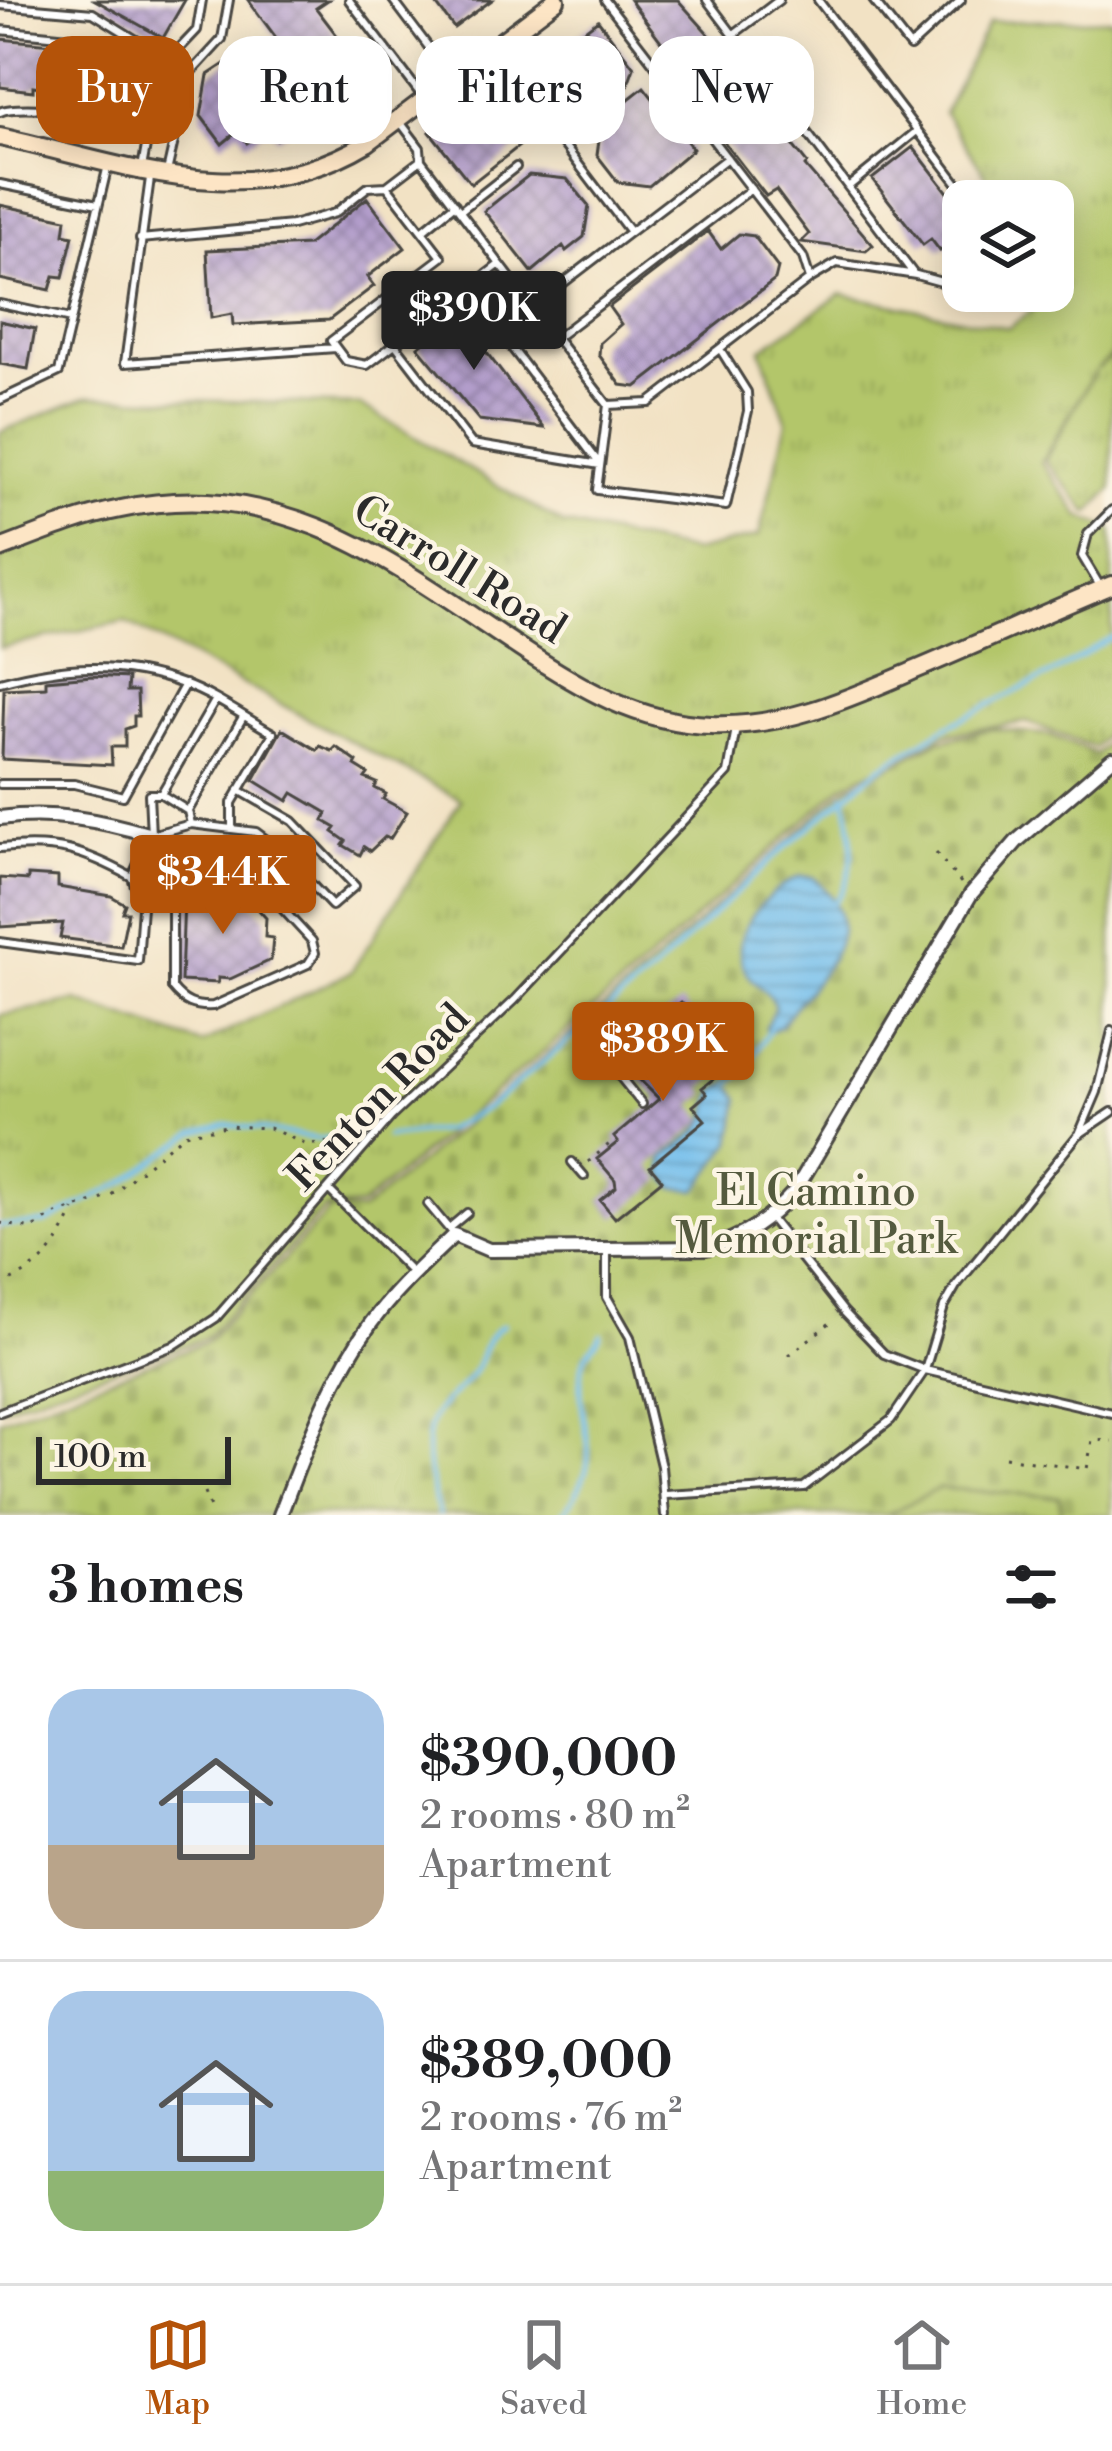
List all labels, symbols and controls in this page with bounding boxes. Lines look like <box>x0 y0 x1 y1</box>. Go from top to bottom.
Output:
chip: Buy <box>36 36 194 144</box>
chip: Rent <box>218 36 392 144</box>
chip: Filters <box>416 36 625 144</box>
chip: New <box>649 36 814 144</box>
map controls <box>942 180 1074 312</box>
button: layers <box>942 180 1074 312</box>
pin: $390K <box>390 271 558 373</box>
text: $390K <box>408 285 540 334</box>
street label: Carroll Road <box>343 484 575 656</box>
pin: $344K <box>139 835 307 937</box>
text: $344K <box>157 849 289 898</box>
street label: Fenton Road <box>277 993 482 1203</box>
pin: $389K <box>579 1002 747 1104</box>
text: $389K <box>599 1016 727 1065</box>
park label: El Camino Memorial Park <box>675 1166 959 1267</box>
scale bar <box>36 1431 231 1484</box>
text: 100 m <box>54 1437 147 1478</box>
icon: filters <box>998 1554 1064 1620</box>
text: 3 homes <box>48 1555 244 1619</box>
text: $390,000 <box>420 1728 677 1792</box>
icon: home <box>144 1737 288 1881</box>
text: 2 rooms · 80 m² <box>420 1792 690 1841</box>
text: Apartment <box>420 1841 612 1890</box>
text: $389,000 <box>420 2030 673 2094</box>
icon: home <box>144 2039 288 2183</box>
text: 2 rooms · 76 m² <box>420 2094 682 2143</box>
text: Apartment <box>420 2143 612 2192</box>
tab: Map <box>145 2312 211 2425</box>
tab: Saved <box>500 2312 587 2425</box>
tab: Home <box>877 2312 967 2425</box>

